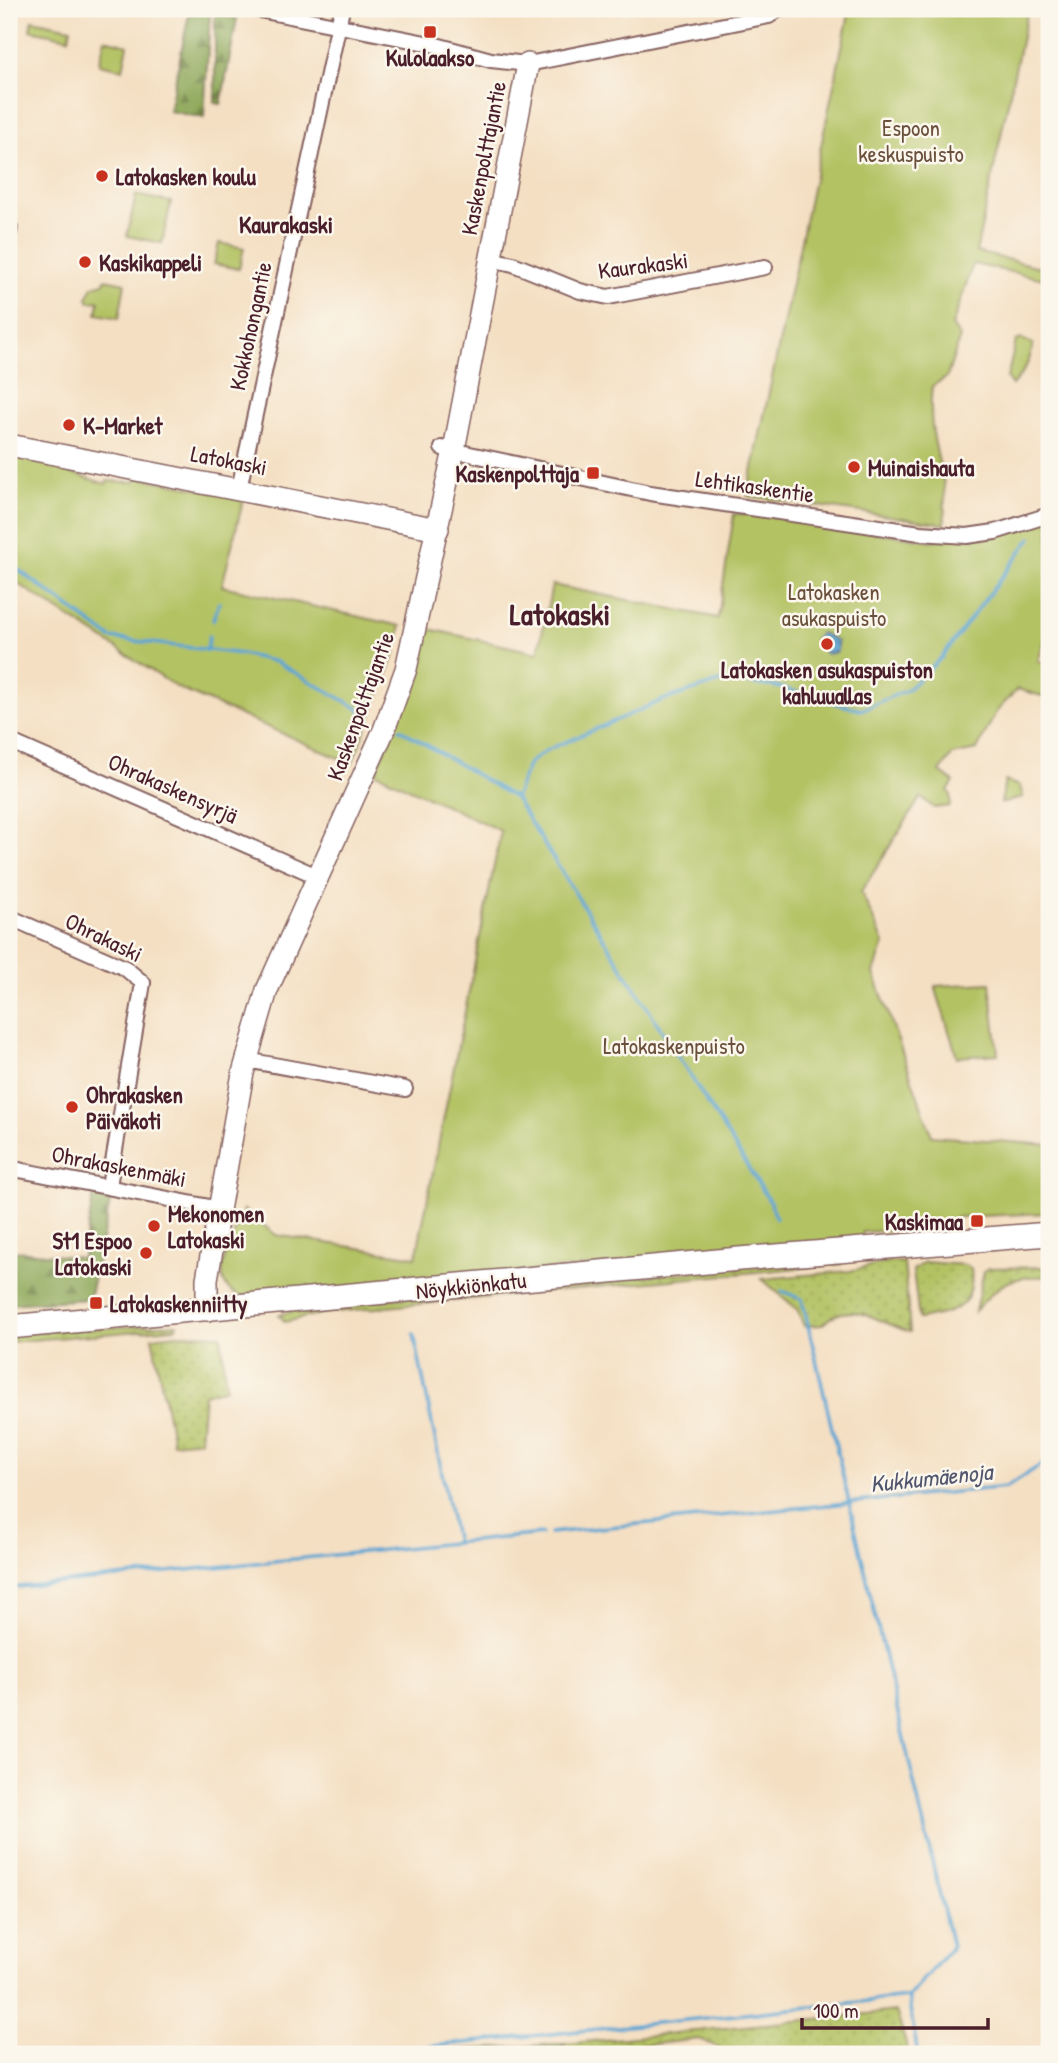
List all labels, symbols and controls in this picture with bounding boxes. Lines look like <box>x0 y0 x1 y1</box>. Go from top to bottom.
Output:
marker: Kulolaakso <box>422 24 438 40</box>
place label: Kulolaakso <box>386 42 475 73</box>
street label: Kaskenpolttajantie <box>453 78 513 238</box>
park label: Espoon keskuspuisto <box>858 112 964 169</box>
place label: Latokasken koulu <box>116 161 257 192</box>
marker: Latokasken koulu <box>94 168 110 184</box>
district label: Kaurakaski <box>239 208 333 240</box>
street label: Kaurakaski <box>596 244 690 286</box>
place label: Kaskikappeli <box>99 247 202 279</box>
marker: Kaskikappeli <box>77 254 93 270</box>
street label: Kokkohongantie <box>221 259 279 393</box>
place label: K-Market <box>83 410 164 441</box>
marker: K-Market <box>61 417 77 433</box>
street label: Latokaski <box>188 437 270 483</box>
place label: Muinaishauta <box>868 452 974 483</box>
place label: Kaskenpolttaja <box>456 458 579 490</box>
marker: Muinaishauta <box>846 459 862 475</box>
street label: Lehtikaskentie <box>694 462 816 510</box>
marker: Kaskenpolttaja <box>585 465 601 481</box>
park label: Latokasken asukaspuisto <box>782 576 886 633</box>
district label: Latokaski <box>510 594 610 634</box>
street label: Kaskenpolttajantie <box>319 627 401 785</box>
marker: Latokasken asukaspuiston kahluuallas <box>819 636 835 652</box>
place label: Latokasken asukaspuiston kahluuallas <box>721 654 933 711</box>
street label: Ohrakaskensyrjä <box>103 746 243 830</box>
street label: Ohrakaski <box>60 905 148 969</box>
park label: Latokaskenpuisto <box>603 1030 745 1061</box>
place label: Ohrakasken Päiväkoti <box>86 1079 183 1136</box>
marker: Ohrakasken Päiväkoti <box>64 1099 80 1115</box>
street label: Ohrakaskenmäki <box>49 1138 189 1194</box>
place label: Mekonomen Latokaski <box>168 1198 265 1255</box>
place label: Kaskimaa <box>885 1206 963 1237</box>
marker: Kaskimaa <box>969 1213 985 1229</box>
marker: Mekonomen Latokaski <box>146 1218 162 1234</box>
place label: St1 Espoo Latokaski <box>52 1225 133 1282</box>
marker: St1 Espoo Latokaski <box>138 1245 154 1261</box>
street label: Nöykkiönkatu <box>414 1264 528 1306</box>
place label: Latokaskenniitty <box>110 1288 248 1320</box>
marker: Latokaskenniitty <box>88 1295 104 1311</box>
water label: Kukkumäenoja <box>868 1454 996 1499</box>
scale bar <box>802 1986 988 2030</box>
text: 100 m <box>813 1996 859 2025</box>

